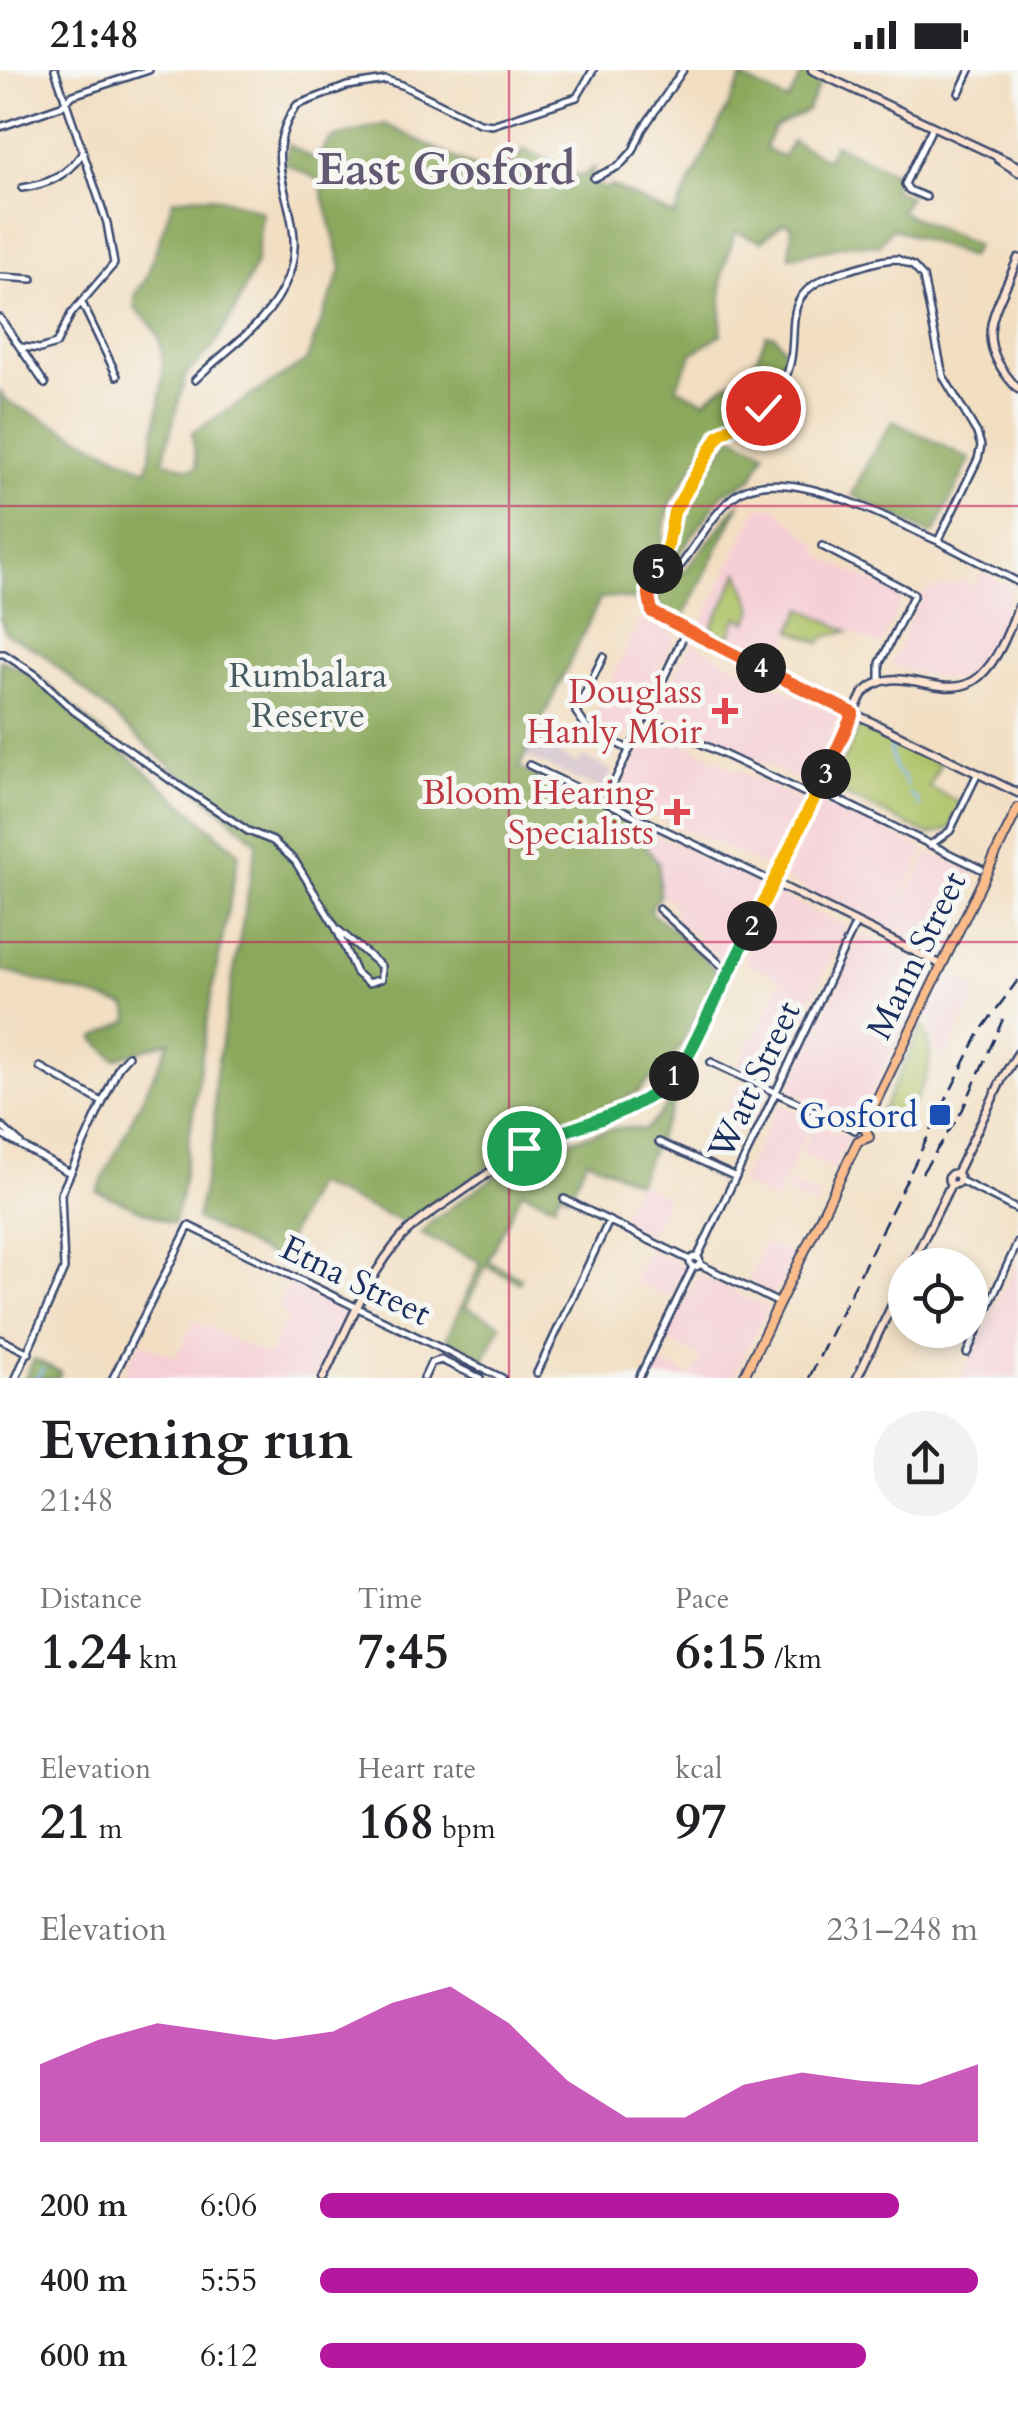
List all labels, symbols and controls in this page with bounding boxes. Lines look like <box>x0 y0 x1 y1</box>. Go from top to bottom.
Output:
text: 21:48 <box>50 9 139 61</box>
district label: East Gosford <box>317 139 576 200</box>
pin <box>721 366 806 451</box>
icon: check <box>736 381 791 436</box>
pin: 5 <box>633 544 683 594</box>
text: 5 <box>651 550 665 588</box>
pin: 4 <box>736 643 786 693</box>
text: 4 <box>754 649 768 687</box>
park label: Rumbalara Reserve <box>229 652 387 740</box>
place label: Douglass Hanly Moir <box>526 668 702 756</box>
marker: Douglass Hanly Moir <box>712 698 738 724</box>
pin: 3 <box>801 749 851 799</box>
text: 3 <box>819 755 833 793</box>
place label: Bloom Hearing Specialists <box>422 769 654 857</box>
marker: Bloom Hearing Specialists <box>664 799 690 825</box>
street label: Mann Street <box>856 863 978 1048</box>
pin: 2 <box>727 901 777 951</box>
text: 2 <box>745 907 759 945</box>
street label: Watt Street <box>697 993 812 1168</box>
pin: 1 <box>649 1051 699 1101</box>
text: 1 <box>667 1057 681 1095</box>
place label: Gosford <box>799 1092 918 1140</box>
marker: Gosford <box>927 1102 953 1128</box>
pin <box>482 1106 567 1191</box>
icon: arrive <box>497 1121 552 1176</box>
street label: Etna Street <box>273 1224 439 1338</box>
map controls <box>888 1248 988 1348</box>
button: locate <box>888 1248 988 1348</box>
text: Evening run <box>40 1404 353 1478</box>
button: share <box>873 1411 978 1516</box>
text: 21:48 <box>40 1479 114 1523</box>
text: Distance <box>40 1580 142 1618</box>
text: Time <box>358 1580 422 1618</box>
text: Pace <box>675 1580 729 1618</box>
text: 1.24 <box>40 1618 131 1686</box>
text: 7:45 <box>358 1618 449 1686</box>
text: 6:15 <box>675 1618 767 1686</box>
text: km <box>131 1640 178 1678</box>
text: /km <box>767 1640 822 1678</box>
text: Elevation <box>40 1750 151 1788</box>
text: Heart rate <box>358 1750 476 1788</box>
text: kcal <box>675 1750 722 1788</box>
text: 21 <box>40 1788 91 1856</box>
text: 168 <box>358 1788 435 1856</box>
text: 97 <box>675 1788 727 1856</box>
text: m <box>91 1810 122 1848</box>
text: bpm <box>435 1810 496 1848</box>
text: Elevation <box>40 1908 167 1952</box>
text: 231–248 m <box>826 1908 978 1952</box>
text: 200 m <box>40 2184 127 2228</box>
text: 6:06 <box>200 2184 257 2228</box>
text: 400 m <box>40 2259 127 2303</box>
text: 5:55 <box>200 2259 257 2303</box>
text: 600 m <box>40 2334 127 2378</box>
text: 6:12 <box>200 2334 257 2378</box>

